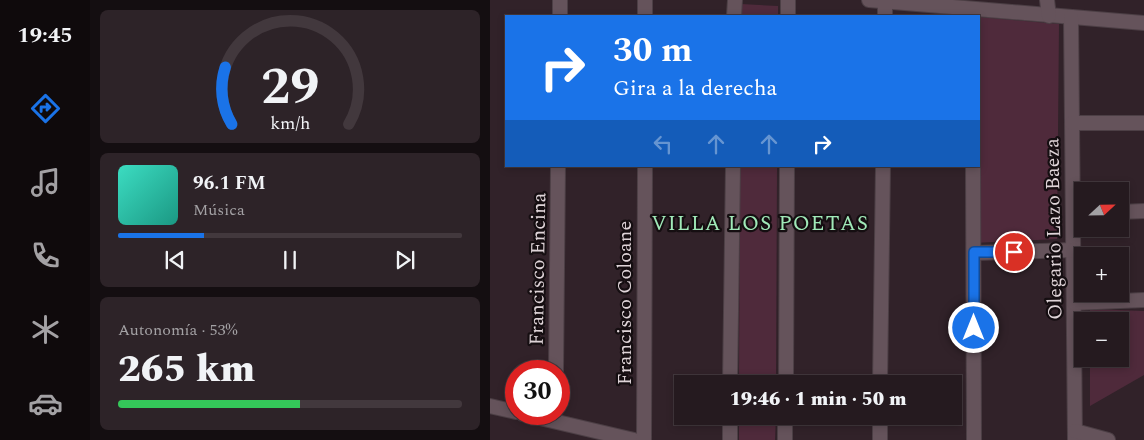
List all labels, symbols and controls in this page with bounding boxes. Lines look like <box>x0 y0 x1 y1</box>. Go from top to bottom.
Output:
text: 19:45 <box>17 19 73 52</box>
text: 30 m <box>613 24 693 77</box>
icon: right <box>530 35 595 100</box>
text: 29 <box>261 48 319 127</box>
text: Gira a la derecha <box>613 72 777 105</box>
icon: directions <box>28 91 63 126</box>
text: km/h <box>270 110 310 137</box>
icon: left <box>649 130 677 158</box>
icon: ahead <box>702 130 730 158</box>
icon: ahead <box>755 130 783 158</box>
icon: right <box>808 130 836 158</box>
street label: Olegario Lazo Baeza <box>1037 138 1071 320</box>
icon: music <box>28 165 63 200</box>
text: 96.1 FM <box>193 169 266 198</box>
north arrow <box>1074 182 1129 238</box>
map controls <box>1074 182 1129 367</box>
street label: Francisco Encina <box>522 192 554 346</box>
text: Música <box>193 198 245 222</box>
district label: VILLA LOS POETAS <box>651 208 869 240</box>
street label: Francisco Coloane <box>610 221 640 385</box>
pin <box>993 231 1035 273</box>
icon: phone <box>28 238 63 273</box>
icon: arrive <box>1000 238 1028 266</box>
icon: previous <box>161 246 189 274</box>
icon: pause <box>276 246 304 274</box>
icon: next <box>391 246 419 274</box>
button: + <box>1074 247 1129 302</box>
position arrow <box>947 301 999 353</box>
icon: climate <box>28 312 63 347</box>
button: − <box>1074 312 1129 367</box>
text: Autonomía · 53% <box>118 318 237 342</box>
text: 265 km <box>118 341 255 399</box>
speed limit sign: 30 <box>505 360 570 425</box>
text: 19:46 · 1 min · 50 m <box>729 385 907 414</box>
icon: car <box>28 386 63 421</box>

